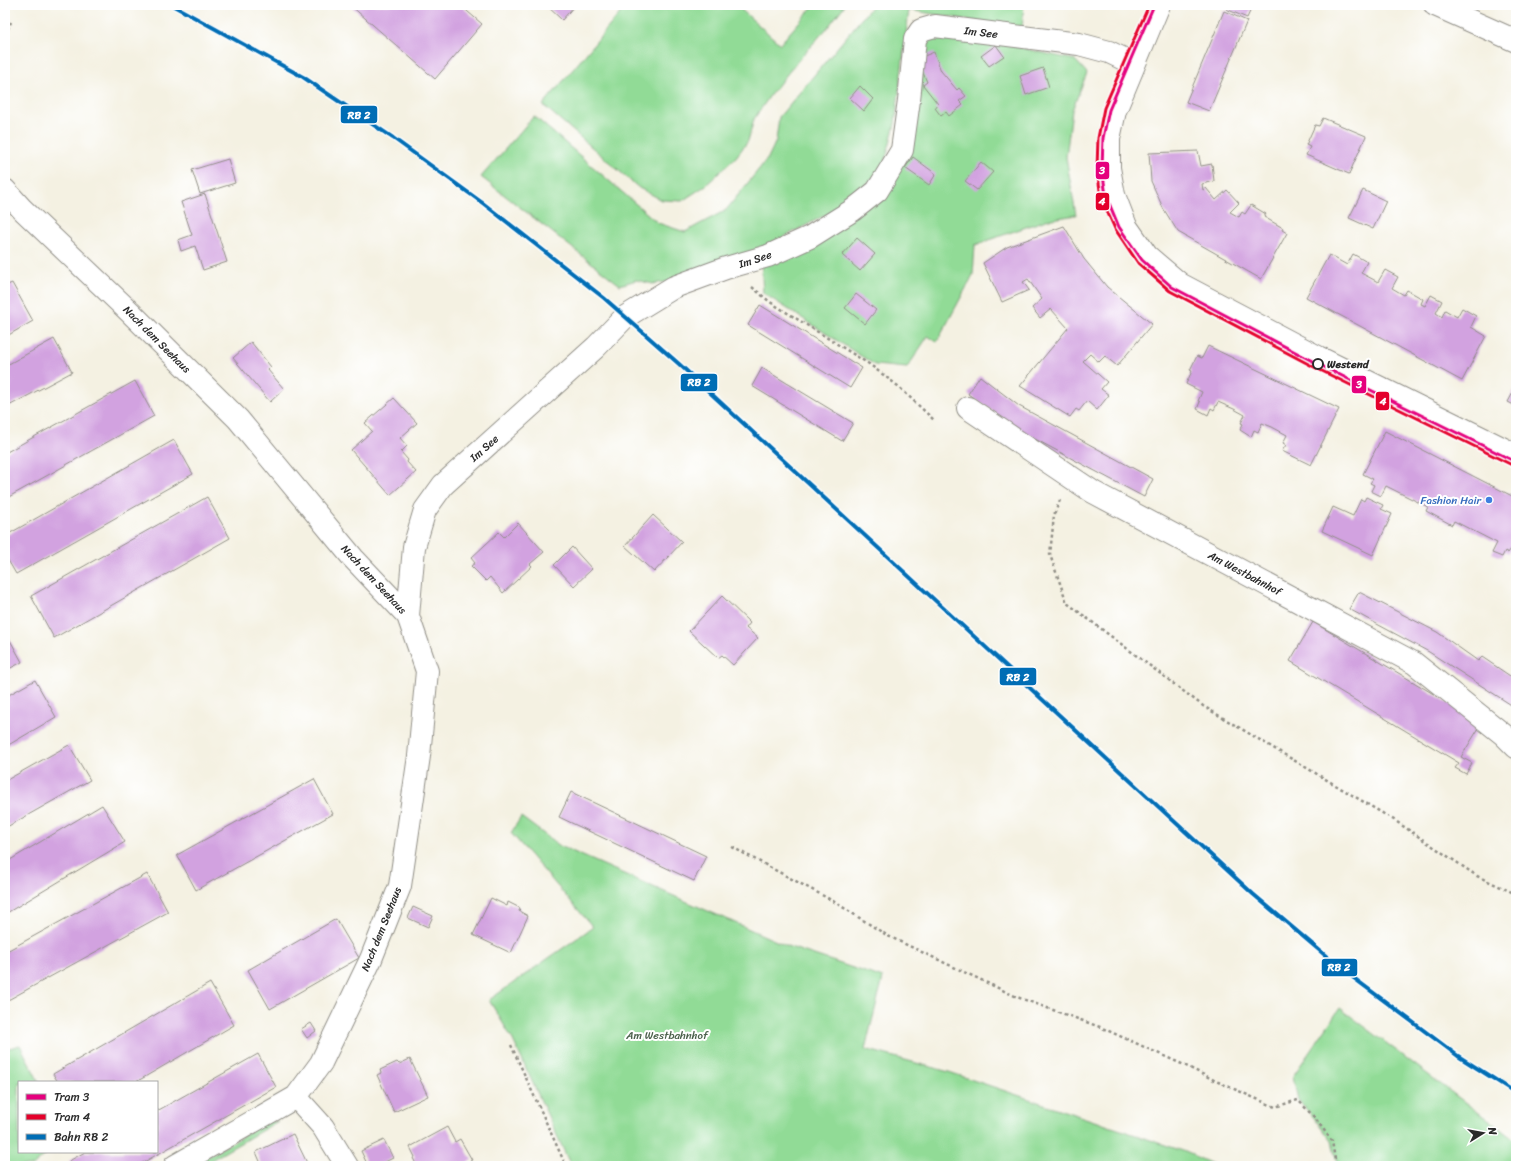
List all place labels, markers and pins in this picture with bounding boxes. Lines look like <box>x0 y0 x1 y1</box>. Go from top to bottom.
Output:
place label: Westend <box>1327 355 1370 374</box>
marker: Westend <box>1312 358 1324 370</box>
place label: Fashion Hair <box>1420 491 1482 510</box>
marker: Fashion Hair <box>1484 495 1494 505</box>

